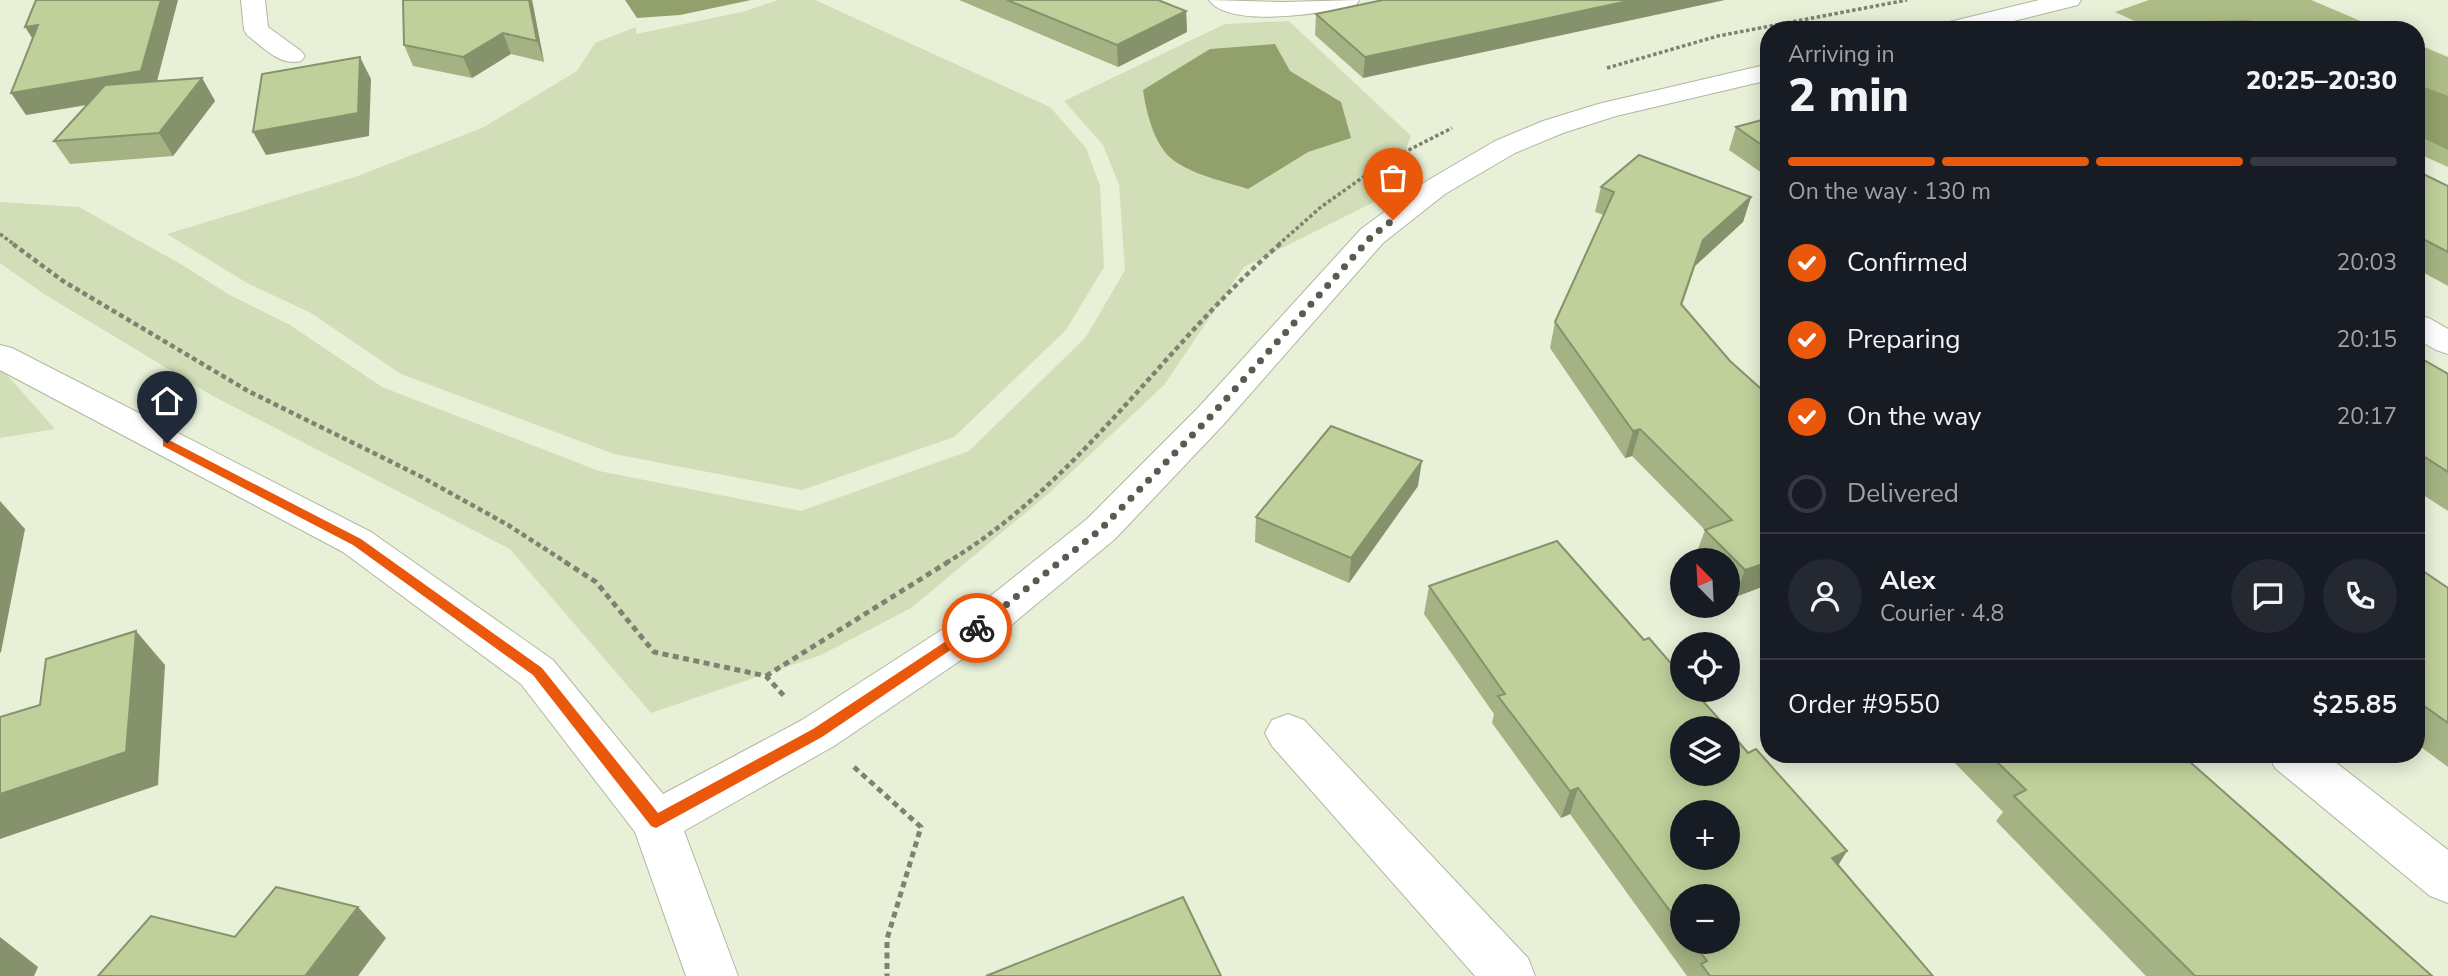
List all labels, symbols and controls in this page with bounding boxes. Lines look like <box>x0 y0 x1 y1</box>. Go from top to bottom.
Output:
text: Arriving in <box>1788 39 1895 70</box>
text: 20:25–20:30 <box>2246 63 2397 98</box>
text: 2 min <box>1788 64 1909 127</box>
pin <box>1363 148 1423 220</box>
icon: bag <box>1374 159 1412 197</box>
text: On the way · 130 m <box>1788 176 1991 207</box>
icon: check <box>1788 244 1826 282</box>
text: Confirmed <box>1847 245 1968 280</box>
text: 20:03 <box>2337 247 2397 278</box>
icon: check <box>1788 321 1826 359</box>
text: Preparing <box>1847 322 1960 357</box>
text: 20:15 <box>2337 324 2397 355</box>
pin <box>137 371 197 443</box>
icon: home <box>148 382 186 420</box>
icon: check <box>1788 398 1826 436</box>
text: On the way <box>1847 399 1981 434</box>
text: 20:17 <box>2337 401 2397 432</box>
text: Delivered <box>1847 476 1959 511</box>
north arrow <box>1670 548 1740 618</box>
map controls <box>1670 548 1740 954</box>
button: person <box>1788 559 1862 633</box>
button: chat <box>2231 559 2305 633</box>
button: phone <box>2323 559 2397 633</box>
text: Alex <box>1880 563 1936 598</box>
courier <box>942 593 1012 663</box>
text: Courier · 4.8 <box>1880 598 2004 629</box>
icon: bike <box>958 609 996 647</box>
button: locate <box>1670 632 1740 702</box>
text: Order #9550 <box>1788 687 1940 722</box>
text: $25.85 <box>2313 687 2397 722</box>
button: layers <box>1670 716 1740 786</box>
button: + <box>1670 800 1740 870</box>
button: − <box>1670 884 1740 954</box>

